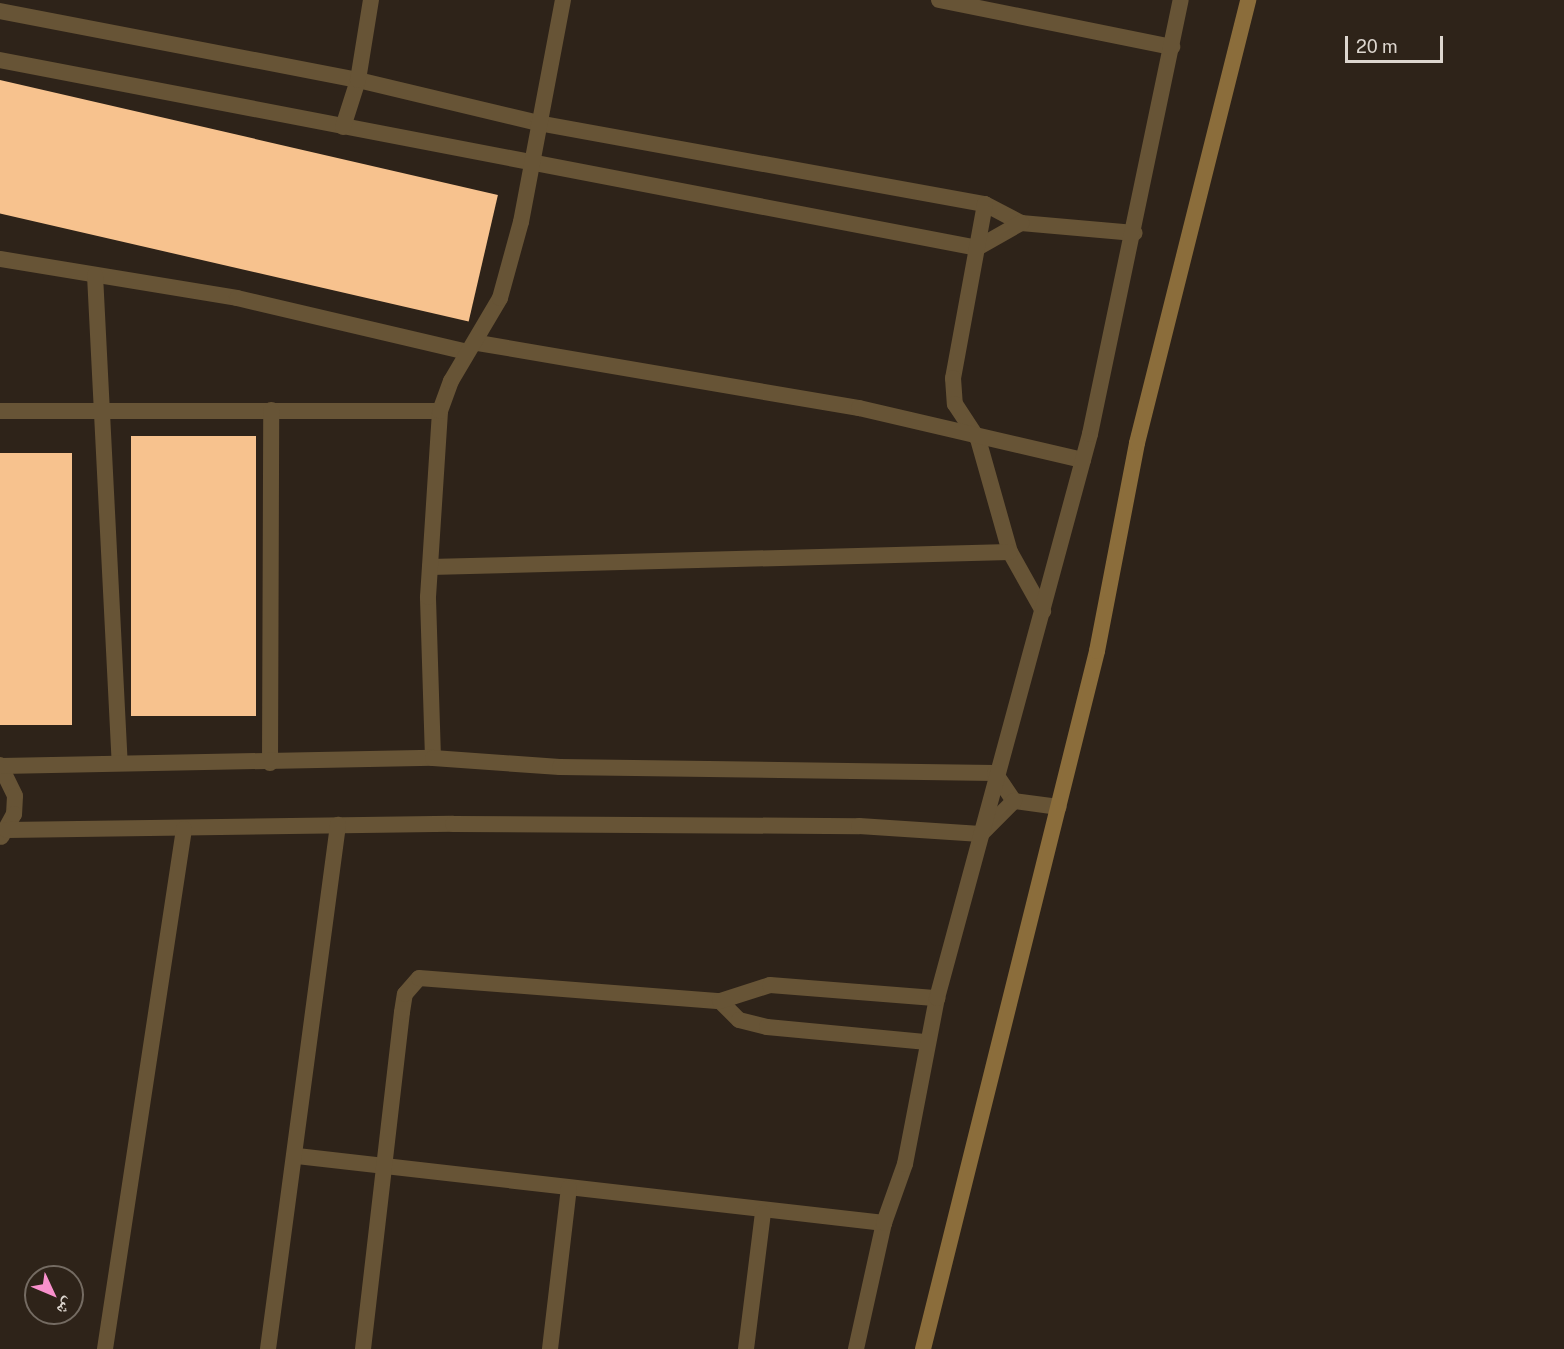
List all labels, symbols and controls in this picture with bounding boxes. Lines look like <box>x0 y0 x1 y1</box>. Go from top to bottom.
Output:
scale bar <box>1348 24 1446 62</box>
text: 20 m <box>1356 36 1398 57</box>
north arrow <box>24 1265 84 1325</box>
text: ش <box>53 1294 79 1319</box>

